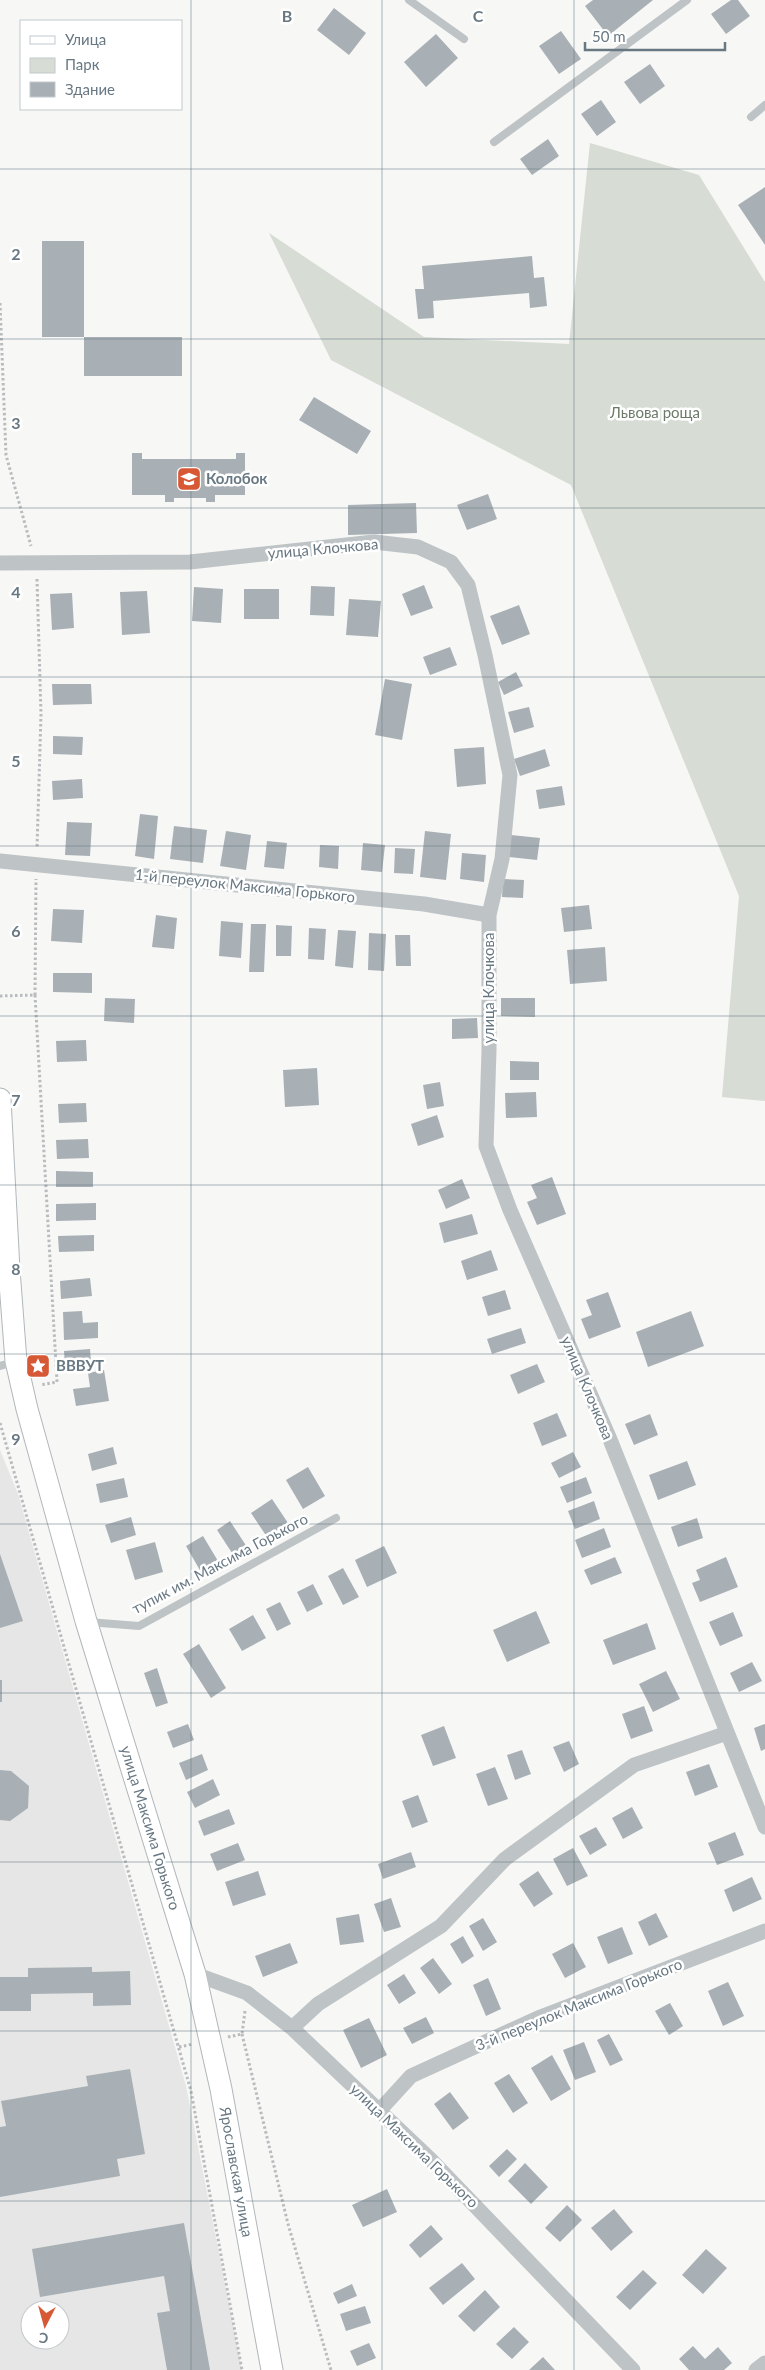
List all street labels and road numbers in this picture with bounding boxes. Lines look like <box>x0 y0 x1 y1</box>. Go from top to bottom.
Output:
street label: улица Клочкова <box>267 534 379 562</box>
street label: 1-й переулок Максима Горького <box>134 864 356 906</box>
street label: улица Клочкова <box>479 933 497 1043</box>
street label: улица Клочкова <box>558 1333 618 1442</box>
street label: тупик им. Максима Горького <box>128 1509 311 1617</box>
street label: улица Максима Горького <box>117 1743 185 1912</box>
street label: 3-й переулок Максима Горького <box>473 1954 685 2054</box>
street label: улица Максима Горького <box>347 2079 482 2211</box>
street label: Ярославская улица <box>216 2104 257 2238</box>

